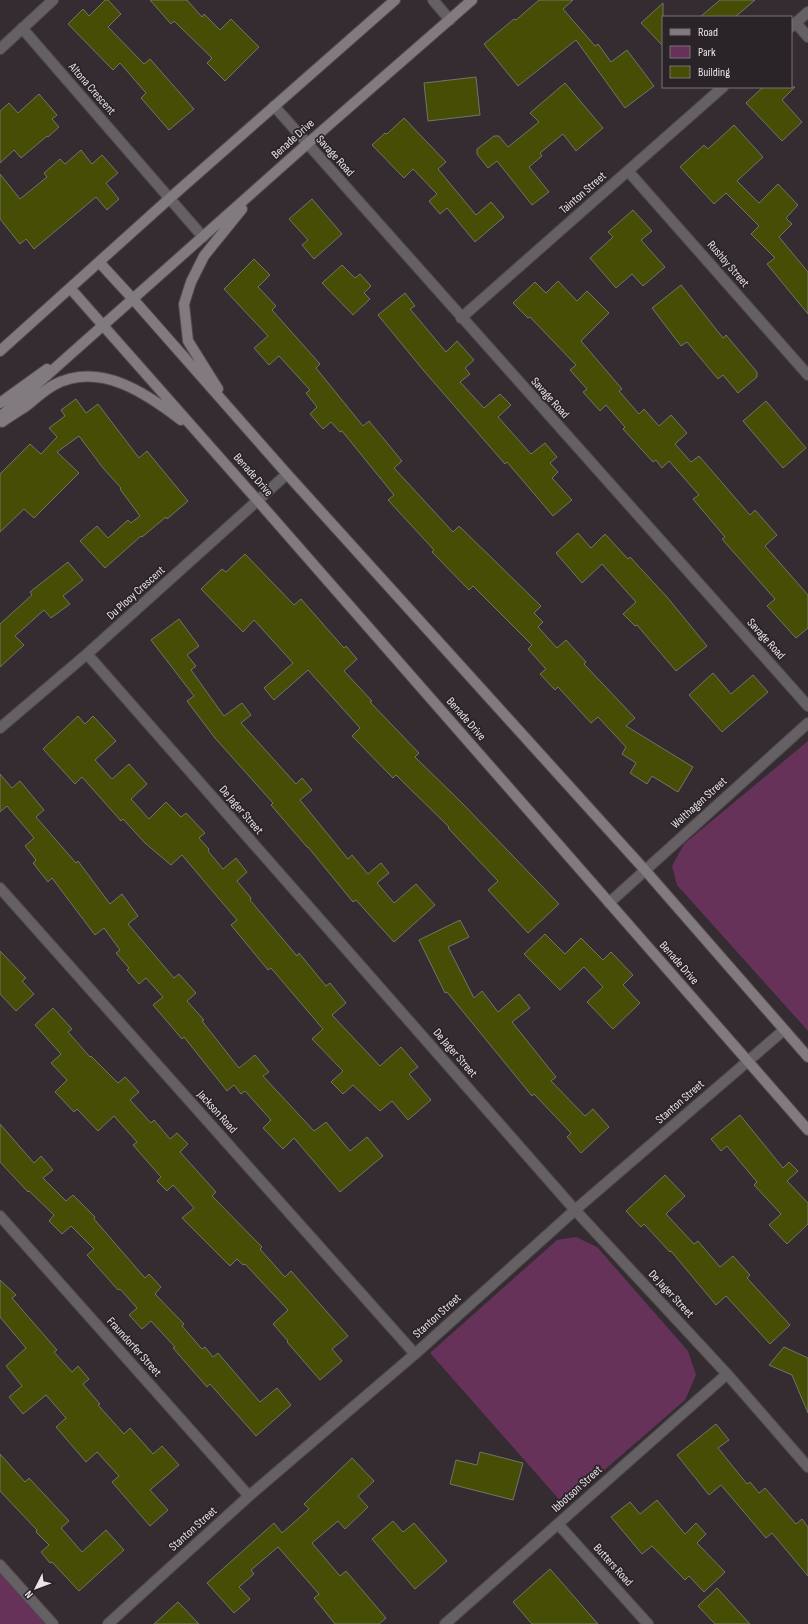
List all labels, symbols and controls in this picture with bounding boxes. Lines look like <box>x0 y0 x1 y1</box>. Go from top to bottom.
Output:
legend <box>662 16 792 88</box>
text: Road <box>698 25 718 40</box>
text: Park <box>698 45 716 60</box>
street label: Altona Crescent <box>65 59 119 118</box>
text: Building <box>698 65 730 80</box>
street label: Benade Drive <box>268 116 318 162</box>
street label: Savage Road <box>313 132 357 180</box>
street label: Tainton Street <box>557 168 610 217</box>
street label: Rushby Street <box>704 238 752 291</box>
street label: Savage Road <box>528 374 572 422</box>
street label: Benade Drive <box>230 450 276 500</box>
street label: Du Plooy Crescent <box>104 563 168 623</box>
street label: Savage Road <box>744 615 788 663</box>
street label: Benade Drive <box>443 694 489 744</box>
street label: Welthagen Street <box>668 774 730 832</box>
street label: De Jager Street <box>216 782 267 838</box>
street label: Benade Drive <box>656 938 702 988</box>
street label: De Jager Street <box>430 1025 481 1081</box>
street label: Stanton Street <box>653 1077 708 1127</box>
street label: Jackson Road <box>193 1087 240 1137</box>
street label: De Jager Street <box>645 1267 697 1321</box>
street label: Stanton Street <box>410 1290 464 1341</box>
street label: Fraundorfer Street <box>103 1314 165 1380</box>
street label: Ibbotson Street <box>549 1462 606 1516</box>
street label: Stanton Street <box>166 1503 220 1554</box>
street label: Butters Road <box>590 1541 636 1589</box>
north arrow <box>16 1568 56 1608</box>
text: N <box>22 1588 36 1601</box>

